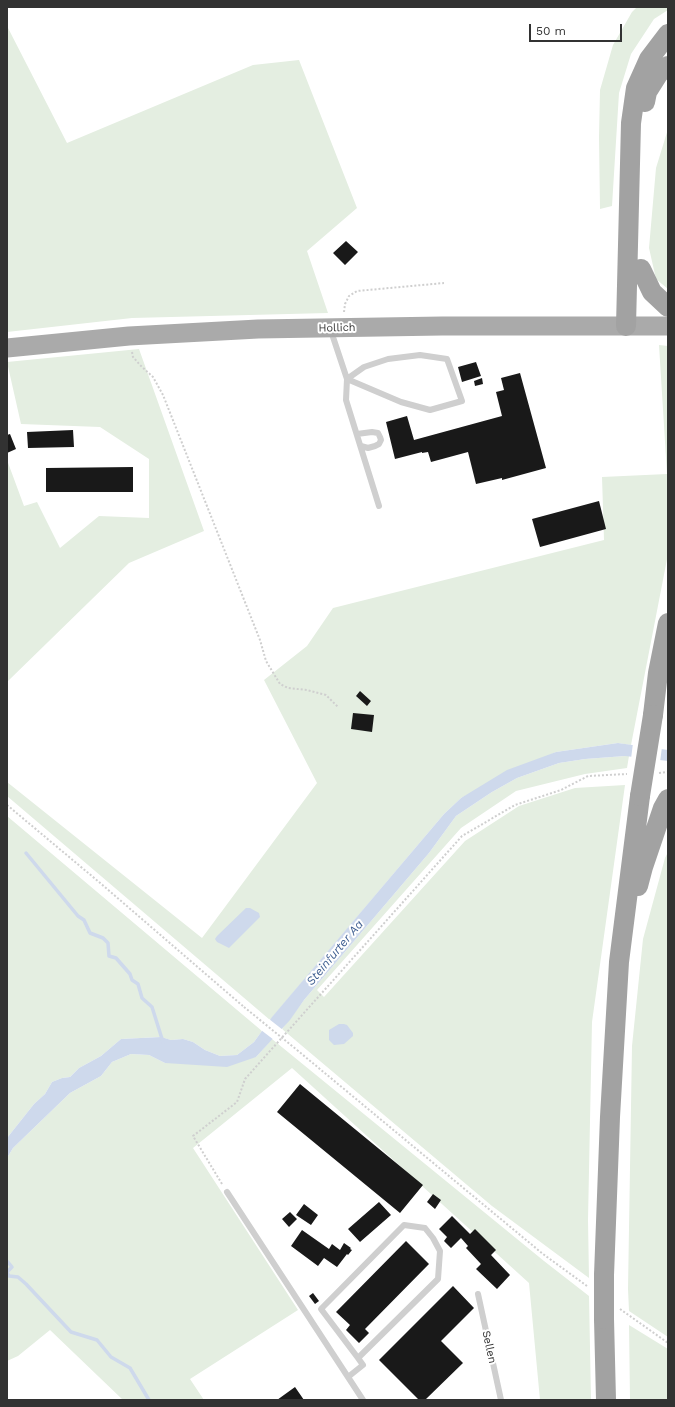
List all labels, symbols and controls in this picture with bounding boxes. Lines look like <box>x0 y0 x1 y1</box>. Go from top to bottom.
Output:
scale bar <box>531 16 624 42</box>
text: 50 m <box>536 24 566 38</box>
street label: Hollich <box>318 321 356 335</box>
water label: Steinfurter Aa <box>303 917 367 989</box>
street label: Sellen <box>479 1329 499 1365</box>

